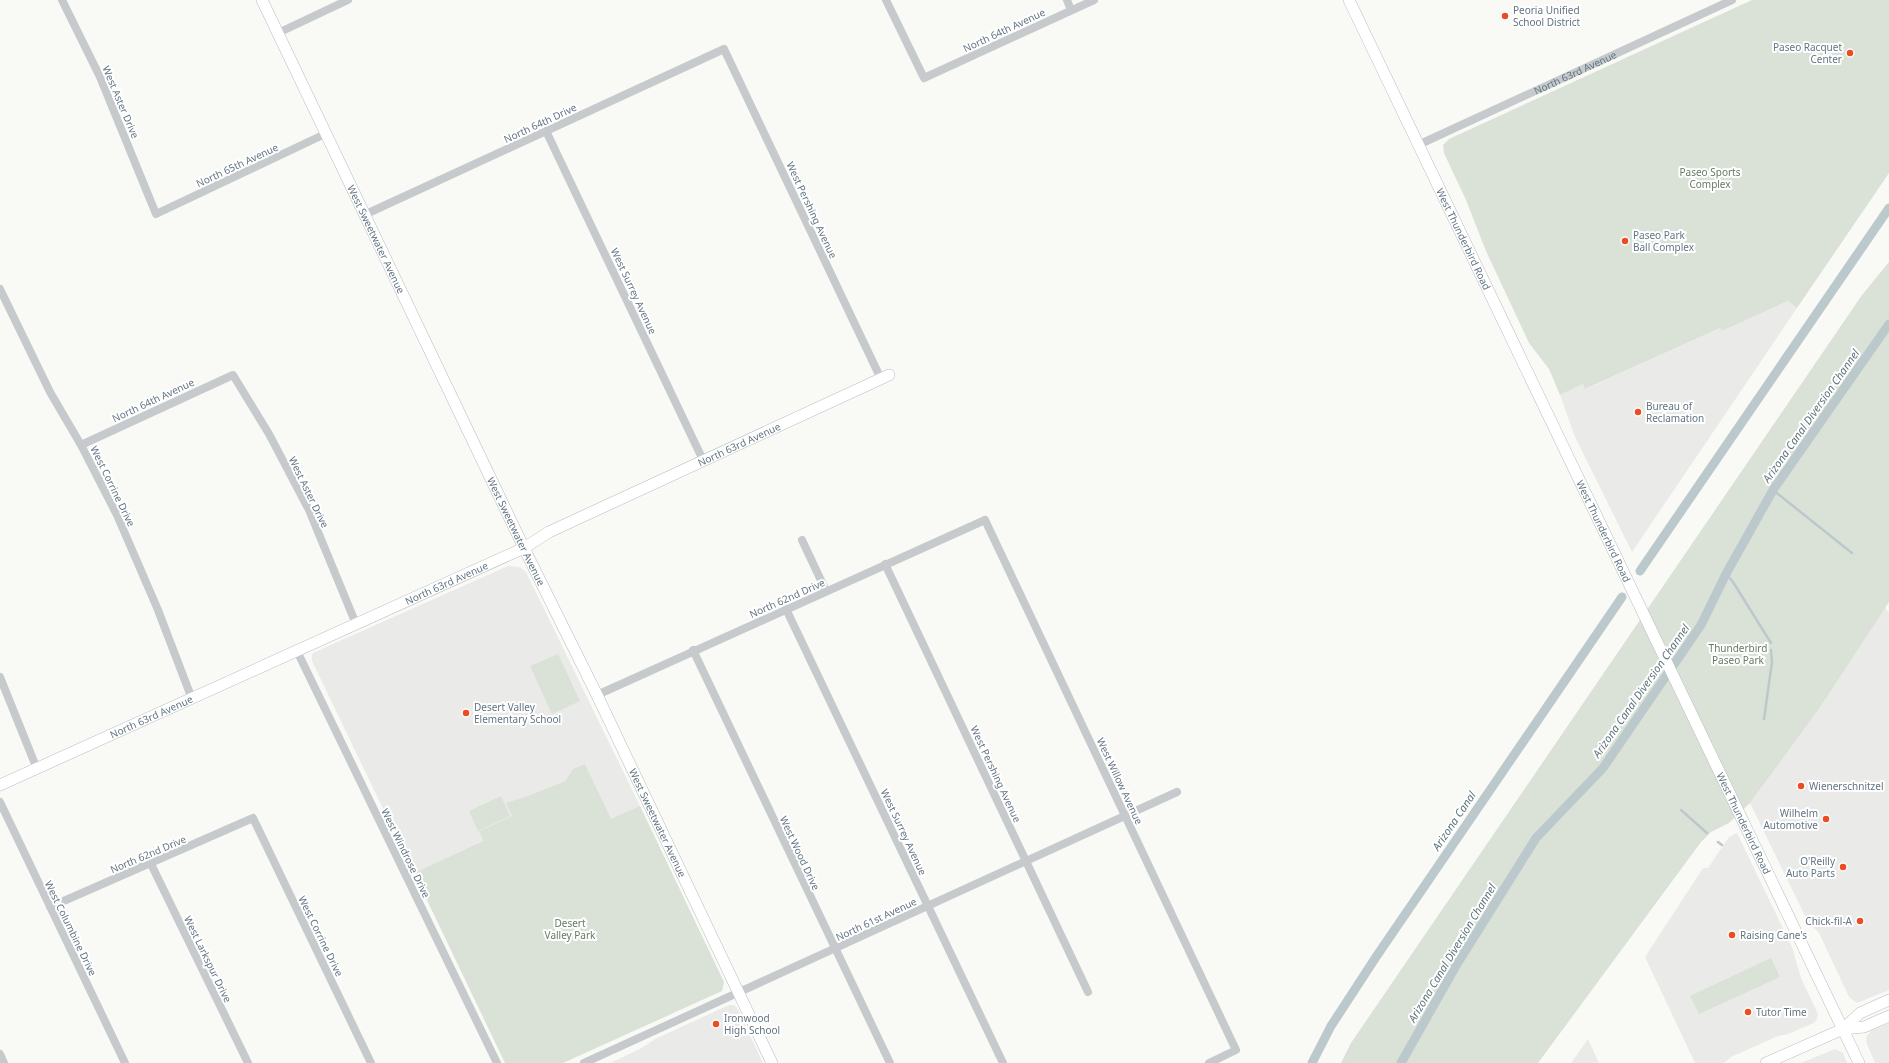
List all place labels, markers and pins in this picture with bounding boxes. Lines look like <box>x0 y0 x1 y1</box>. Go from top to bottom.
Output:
place label: Peoria Unified School District <box>1513 3 1581 29</box>
marker: Peoria Unified School District <box>1500 11 1510 21</box>
place label: Paseo Racquet Center <box>1773 40 1842 66</box>
marker: Paseo Racquet Center <box>1845 48 1855 58</box>
place label: Paseo Park Ball Complex <box>1633 228 1695 254</box>
marker: Paseo Park Ball Complex <box>1620 236 1630 246</box>
place label: Bureau of Reclamation <box>1646 399 1704 425</box>
marker: Bureau of Reclamation <box>1633 407 1643 417</box>
place label: Desert Valley Elementary School <box>474 700 561 726</box>
marker: Desert Valley Elementary School <box>461 708 471 718</box>
place label: Wienerschnitzel <box>1809 779 1884 793</box>
marker: Wienerschnitzel <box>1796 781 1806 791</box>
place label: Wilhelm Automotive <box>1763 806 1818 832</box>
marker: Wilhelm Automotive <box>1821 814 1831 824</box>
place label: O'Reilly Auto Parts <box>1786 854 1836 880</box>
marker: O'Reilly Auto Parts <box>1838 862 1848 872</box>
place label: Chick-fil-A <box>1805 914 1853 928</box>
marker: Chick-fil-A <box>1855 916 1865 926</box>
place label: Raising Cane's <box>1740 928 1807 942</box>
marker: Raising Cane's <box>1727 930 1737 940</box>
place label: Tutor Time <box>1756 1005 1807 1019</box>
marker: Tutor Time <box>1743 1007 1753 1017</box>
place label: Ironwood High School <box>724 1011 780 1037</box>
marker: Ironwood High School <box>711 1019 721 1029</box>

